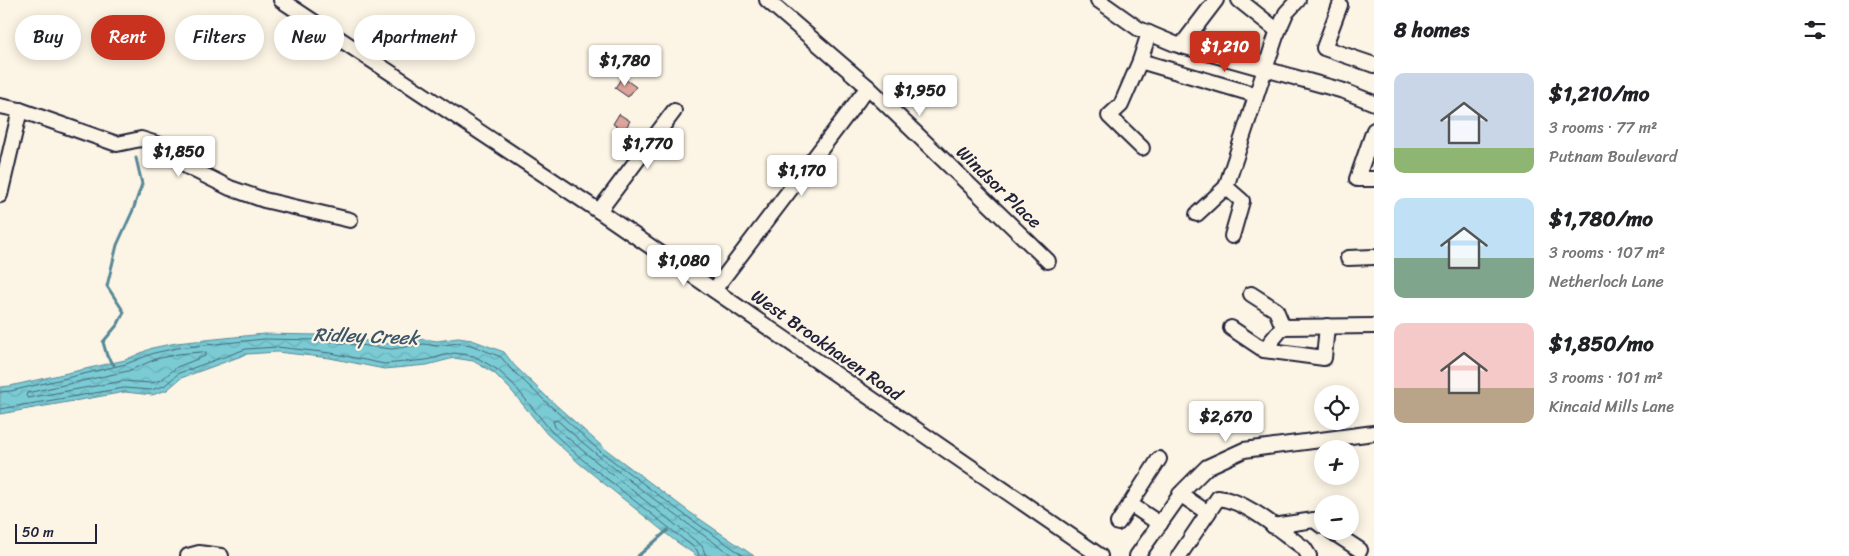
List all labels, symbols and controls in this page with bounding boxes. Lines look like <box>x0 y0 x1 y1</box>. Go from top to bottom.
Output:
text: 8 homes <box>1394 11 1469 49</box>
chip: Buy <box>15 15 81 60</box>
chip: Rent <box>91 15 165 60</box>
chip: Filters <box>175 15 264 60</box>
chip: New <box>274 15 344 60</box>
chip: Apartment <box>354 15 475 60</box>
icon: filters <box>1801 16 1829 44</box>
pin: $1,210 <box>1184 30 1266 73</box>
text: $1,210 <box>1201 32 1249 61</box>
pin: $1,780 <box>584 44 666 87</box>
text: $1,780 <box>600 46 650 75</box>
pin: $1,950 <box>879 74 961 117</box>
text: $1,210/mo <box>1549 75 1649 113</box>
text: $1,950 <box>894 76 946 105</box>
icon: home <box>1434 93 1494 153</box>
text: 3 rooms · 77 m² <box>1549 113 1657 142</box>
pin: $1,770 <box>607 128 689 170</box>
text: $1,770 <box>623 129 673 158</box>
pin: $1,850 <box>138 136 220 178</box>
text: $1,850 <box>153 137 205 166</box>
street label: Windsor Place <box>948 137 1050 237</box>
text: Putnam Boulevard <box>1549 142 1677 171</box>
pin: $1,170 <box>761 154 843 197</box>
text: $1,170 <box>778 156 826 185</box>
text: $1,780/mo <box>1549 200 1653 238</box>
icon: home <box>1434 218 1494 278</box>
text: 3 rooms · 107 m² <box>1549 238 1665 267</box>
pin: $1,080 <box>643 244 725 287</box>
text: $1,080 <box>658 246 710 275</box>
text: Netherloch Lane <box>1549 267 1664 296</box>
street label: West Brookhaven Road <box>744 280 911 410</box>
water label: Ridley Creek <box>313 318 422 354</box>
text: $1,850/mo <box>1549 325 1654 363</box>
icon: home <box>1434 343 1494 403</box>
text: 3 rooms · 101 m² <box>1549 363 1663 392</box>
map controls <box>1314 385 1359 540</box>
button: locate <box>1314 385 1359 430</box>
text: Kincaid Mills Lane <box>1549 392 1674 421</box>
pin: $2,670 <box>1185 400 1267 443</box>
text: $2,670 <box>1200 402 1252 431</box>
button: + <box>1314 440 1359 485</box>
button: − <box>1314 495 1359 540</box>
text: 50 m <box>22 520 54 545</box>
scale bar <box>15 521 98 544</box>

